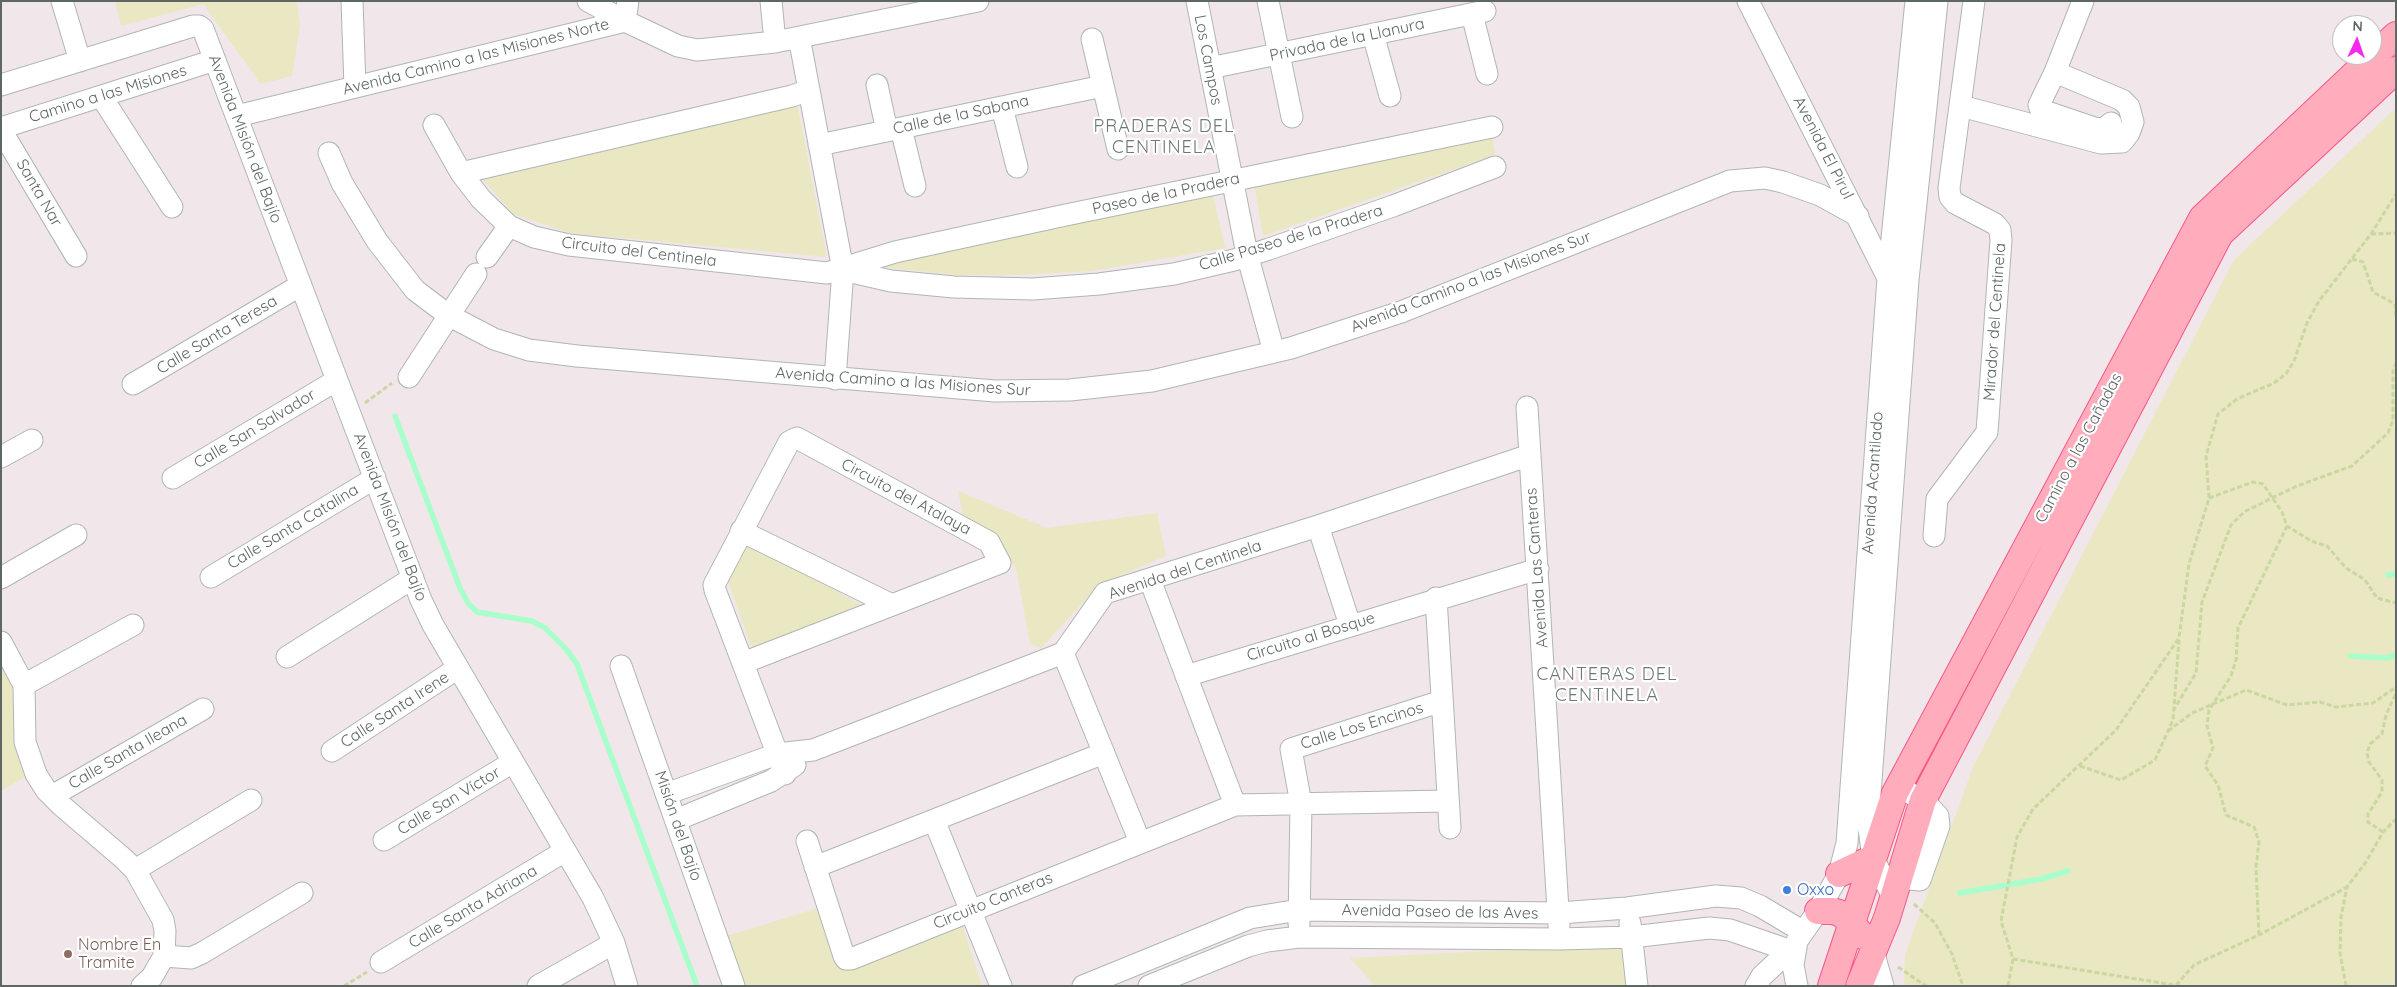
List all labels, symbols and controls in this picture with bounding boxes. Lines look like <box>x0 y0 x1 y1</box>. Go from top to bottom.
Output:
street label: Los Campos <box>1190 13 1226 107</box>
street label: Privada de la Llanura <box>1268 14 1426 66</box>
street label: Avenida Camino a las Misiones Norte <box>341 15 611 99</box>
north arrow <box>2332 15 2382 65</box>
text: N <box>2352 17 2363 35</box>
street label: Avenida Misión del Bajío <box>204 52 286 226</box>
street label: Camino a las Misiones <box>27 61 189 127</box>
street label: Calle de la Sabana <box>891 91 1031 139</box>
street label: Avenida El Pirul <box>1789 93 1857 203</box>
district label: PRADERAS DEL CENTINELA <box>1092 116 1236 158</box>
street label: Santa Nar <box>12 156 66 230</box>
street label: Paseo de la Pradera <box>1091 169 1241 219</box>
street label: Calle Paseo de la Pradera <box>1197 201 1385 275</box>
street label: Avenida Camino a las Misiones Sur <box>1348 227 1594 337</box>
street label: Circuito del Centinela <box>560 233 718 271</box>
street label: Mirador del Centinela <box>1980 242 2010 402</box>
street label: Calle Santa Teresa <box>153 291 281 379</box>
street label: Avenida Camino a las Misiones Sur <box>775 363 1031 401</box>
street label: Camino a las Cañadas <box>2031 370 2127 526</box>
street label: Calle San Salvador <box>191 385 319 473</box>
street label: Avenida Acantilado <box>1858 411 1888 555</box>
street label: Avenida Misión del Bajío <box>349 430 431 604</box>
street label: Circuito del Atalaya <box>838 455 974 539</box>
street label: Calle Santa Catalina <box>224 480 362 574</box>
street label: Avenida Las Canteras <box>1522 487 1552 649</box>
street label: Avenida del Centinela <box>1106 536 1264 604</box>
street label: Circuito al Bosque <box>1245 608 1377 666</box>
district label: CANTERAS DEL CENTINELA <box>1535 664 1679 706</box>
street label: Calle Santa Irene <box>337 668 453 752</box>
street label: Calle Los Encinos <box>1298 698 1426 754</box>
street label: Calle Santa Ileana <box>65 710 191 794</box>
street label: Calle San Víctor <box>394 763 504 839</box>
street label: Misión del Bajío <box>650 768 706 884</box>
street label: Calle Santa Adriana <box>405 861 541 953</box>
street label: Circuito Canteras <box>931 868 1055 934</box>
place label: Oxxo <box>1797 880 1834 900</box>
marker: Oxxo <box>1781 884 1793 896</box>
street label: Avenida Paseo de las Aves <box>1342 901 1538 923</box>
place label: Nombre En Tramite <box>78 935 161 973</box>
marker: Nombre En Tramite <box>62 948 74 960</box>

